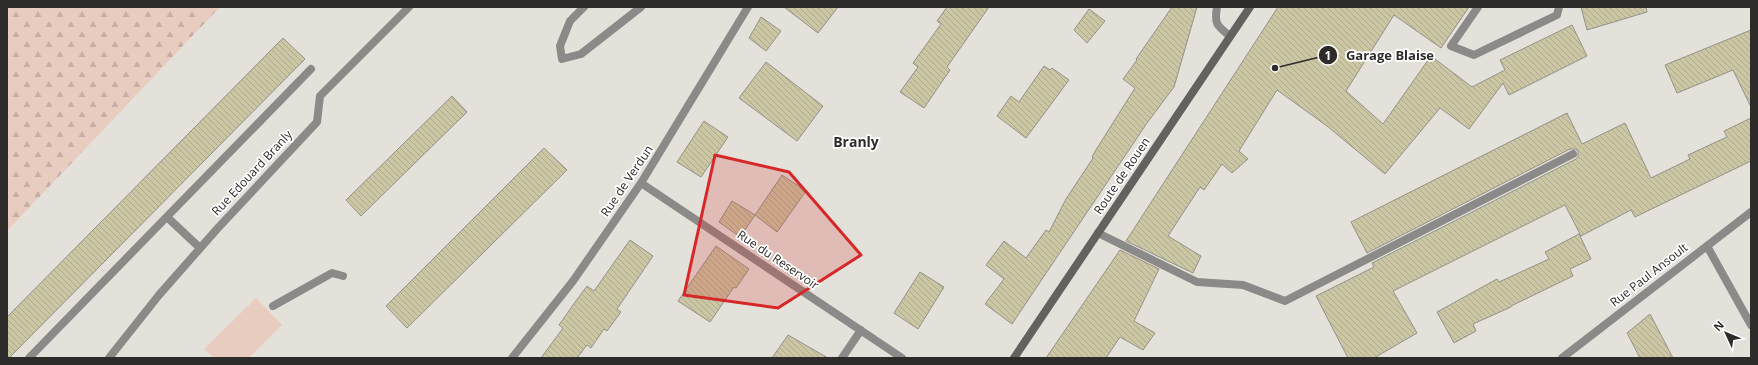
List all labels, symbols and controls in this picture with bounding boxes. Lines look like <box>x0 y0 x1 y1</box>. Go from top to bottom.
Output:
callout: Garage Blaise <box>1318 43 1442 68</box>
text: Garage Blaise <box>1346 46 1434 64</box>
text: 1 <box>1325 47 1331 64</box>
street label: Rue Edouard Branly <box>208 126 296 219</box>
district label: Branly <box>833 132 879 151</box>
street label: Route de Rouen <box>1090 134 1154 218</box>
street label: Rue de Verdun <box>596 142 657 220</box>
street label: Rue du Reservoir <box>734 226 823 293</box>
street label: Rue Paul Ansoult <box>1606 239 1691 310</box>
north arrow <box>1706 313 1746 353</box>
text: N <box>1710 317 1727 334</box>

